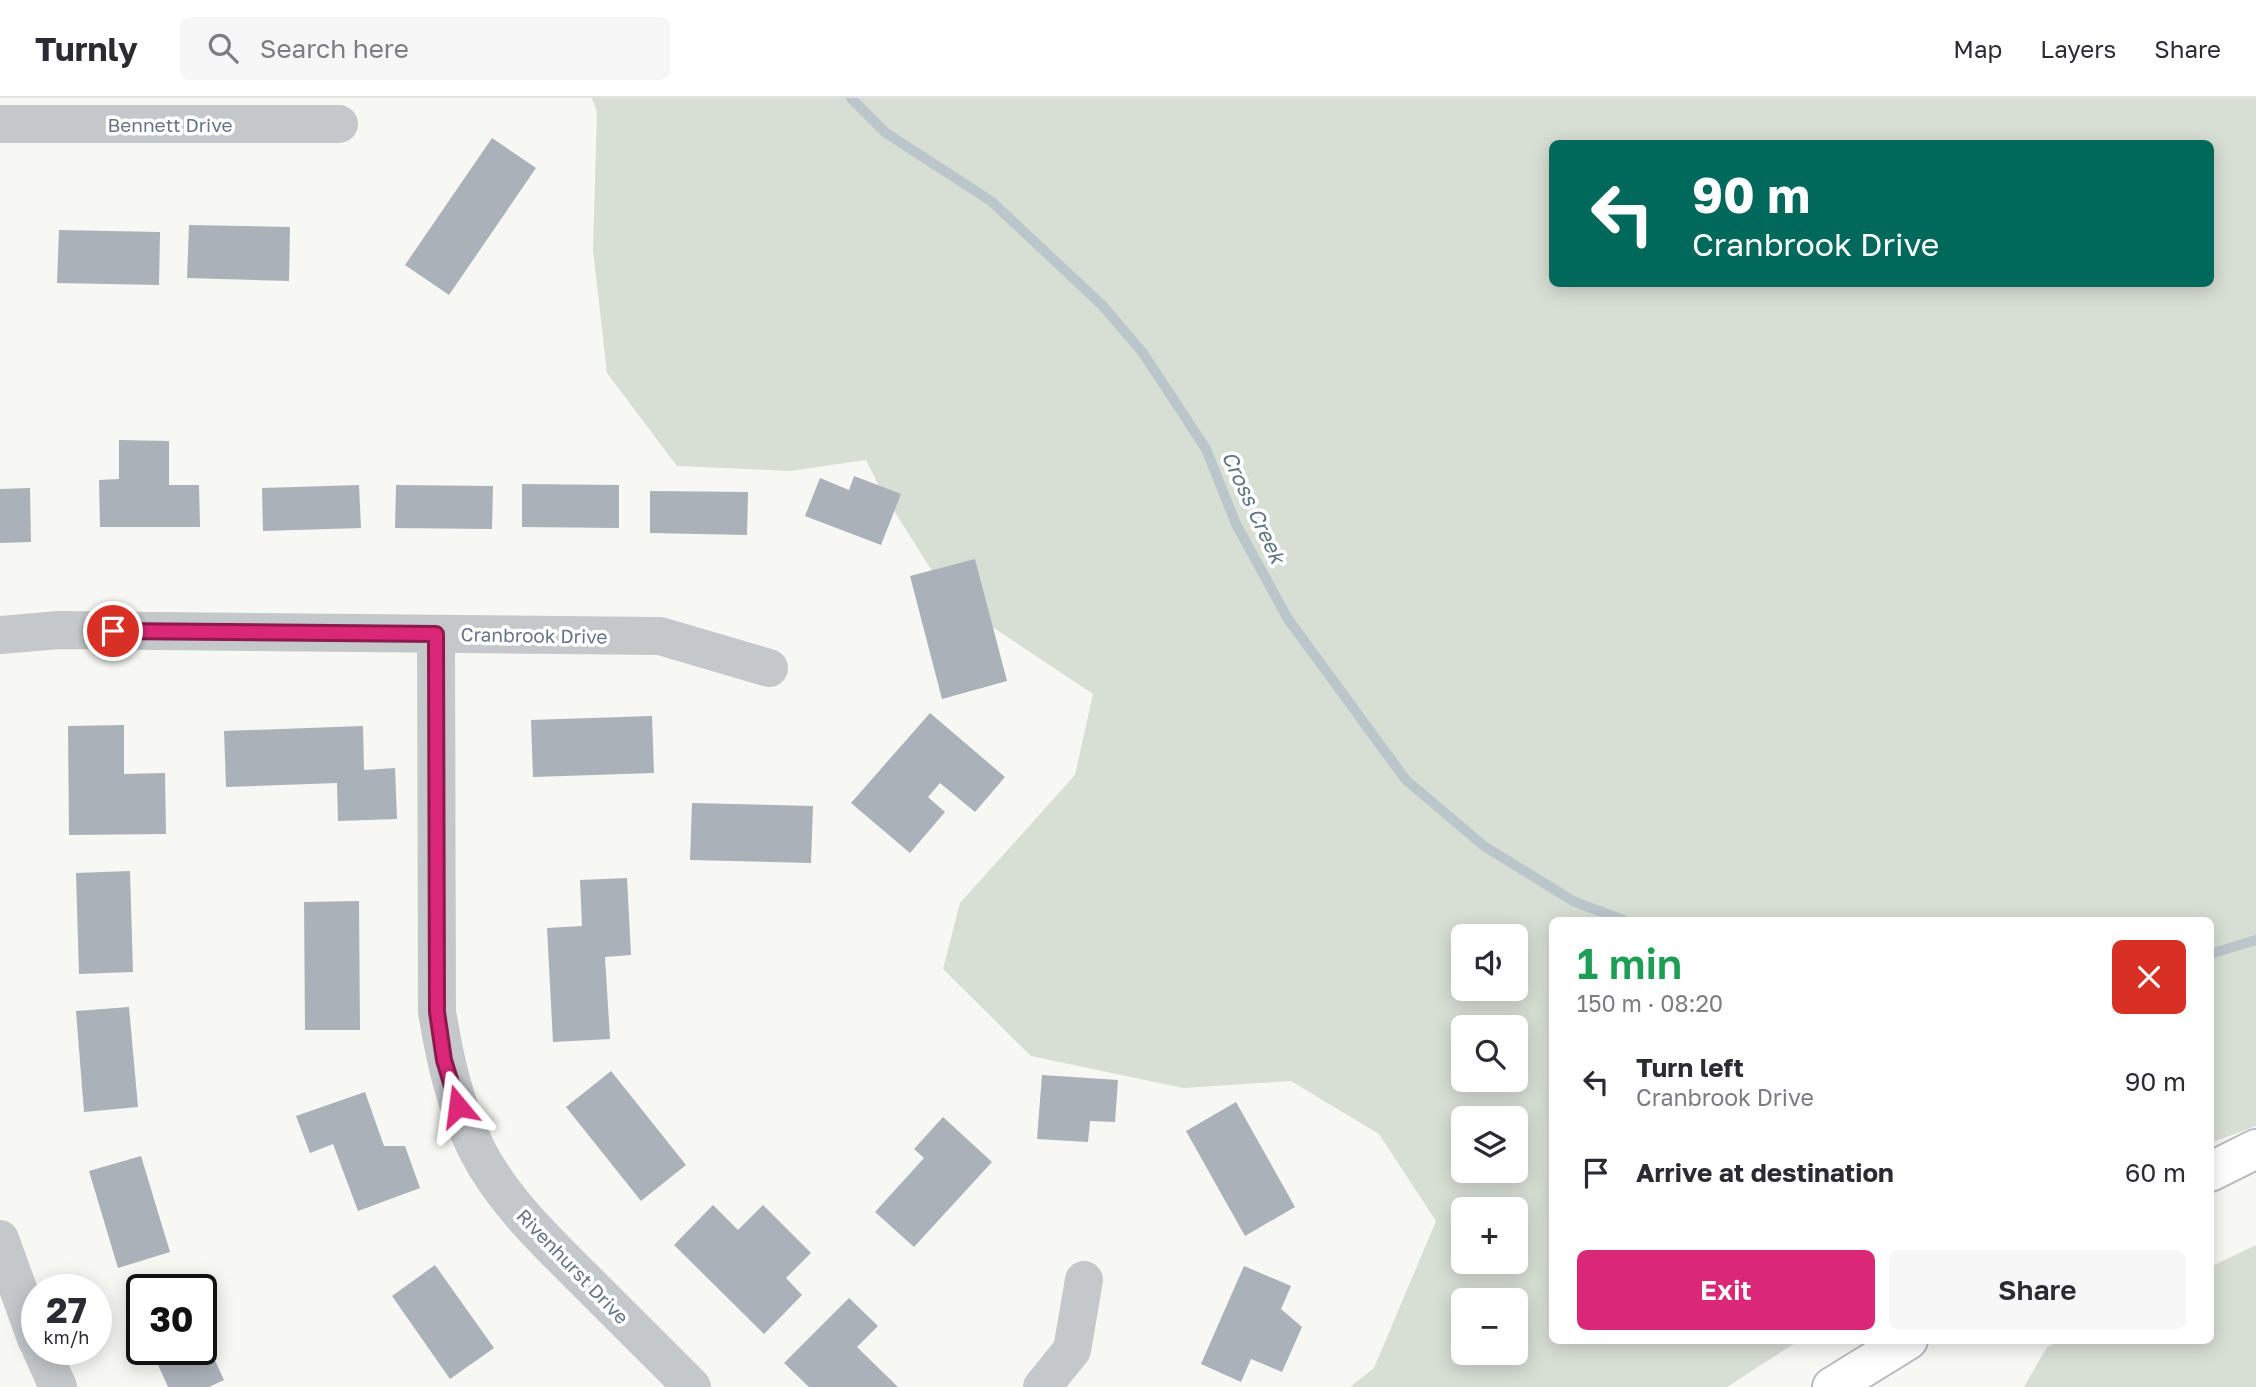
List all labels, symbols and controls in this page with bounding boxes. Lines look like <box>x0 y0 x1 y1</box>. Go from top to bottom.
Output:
search box <box>180 17 670 80</box>
text: Turnly <box>35 29 138 68</box>
icon: search <box>204 29 242 67</box>
text: Search here <box>260 33 409 64</box>
text: Map <box>1953 34 2002 63</box>
text: Layers <box>2040 34 2116 63</box>
text: Share <box>2154 34 2221 63</box>
street label: Bennett Drive <box>108 113 232 136</box>
text: 90 m <box>1692 165 1810 224</box>
icon: left <box>1577 168 1668 259</box>
text: Cranbrook Drive <box>1692 225 1939 263</box>
water label: Cross Creek <box>1217 447 1292 569</box>
pin <box>83 601 143 661</box>
icon: arrive <box>94 612 132 650</box>
street label: Cranbrook Drive <box>460 622 608 648</box>
map controls <box>1451 924 1528 1365</box>
button: sound <box>1451 924 1528 1001</box>
text: 1 min <box>1577 938 1682 988</box>
button: close <box>2112 940 2186 1014</box>
text: 150 m · 08:20 <box>1577 989 1723 1017</box>
button: search <box>1451 1015 1528 1092</box>
text: Turn left <box>1636 1052 1744 1083</box>
icon: left <box>1577 1063 1615 1101</box>
text: 90 m <box>2125 1066 2186 1097</box>
position arrow <box>421 1069 495 1143</box>
text: Cranbrook Drive <box>1636 1083 1814 1111</box>
button: layers <box>1451 1106 1528 1183</box>
icon: arrive <box>1577 1154 1615 1192</box>
text: Arrive at destination <box>1636 1157 1894 1188</box>
text: 60 m <box>2125 1157 2186 1188</box>
button: + <box>1451 1197 1528 1274</box>
street label: Rivenhurst Drive <box>512 1204 634 1328</box>
button: Exit <box>1577 1250 1875 1330</box>
button: Share <box>1889 1250 2186 1330</box>
speed limit sign: 30 <box>126 1274 217 1365</box>
button: − <box>1451 1288 1528 1365</box>
text: 27 <box>46 1289 87 1331</box>
text: km/h <box>44 1326 89 1348</box>

